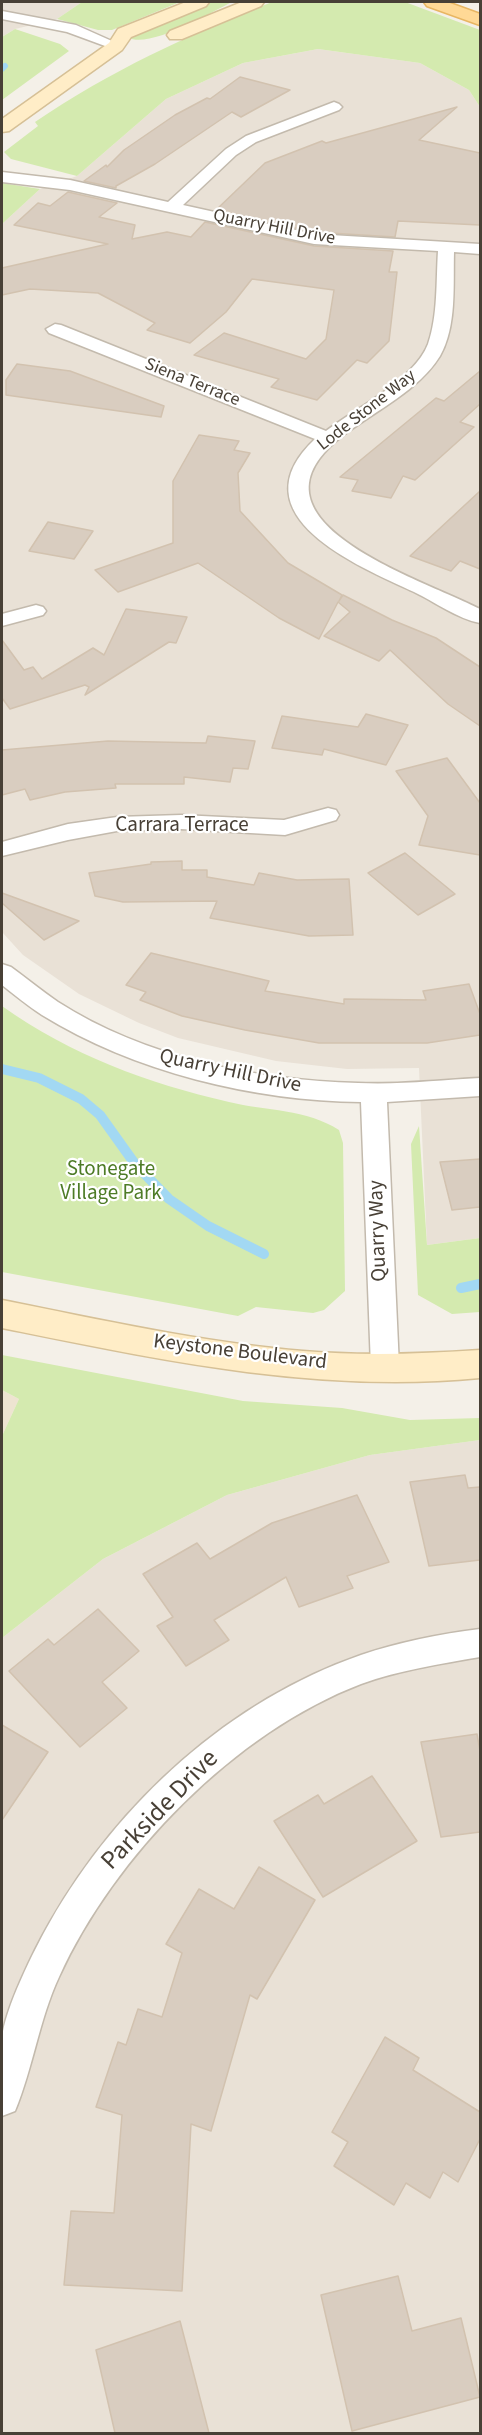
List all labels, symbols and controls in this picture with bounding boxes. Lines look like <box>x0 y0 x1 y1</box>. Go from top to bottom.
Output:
street label: Quarry Hill Drive <box>211 206 337 250</box>
street label: Siena Terrace <box>141 354 243 412</box>
street label: Lode Stone Way <box>313 366 421 456</box>
street label: Carrara Terrace <box>115 813 249 839</box>
street label: Quarry Hill Drive <box>157 1045 303 1099</box>
park label: Stonegate Village Park <box>60 1157 162 1207</box>
street label: Quarry Way <box>365 1180 393 1282</box>
street label: Keystone Boulevard <box>152 1330 328 1376</box>
street label: Parkside Drive <box>96 1744 226 1878</box>

